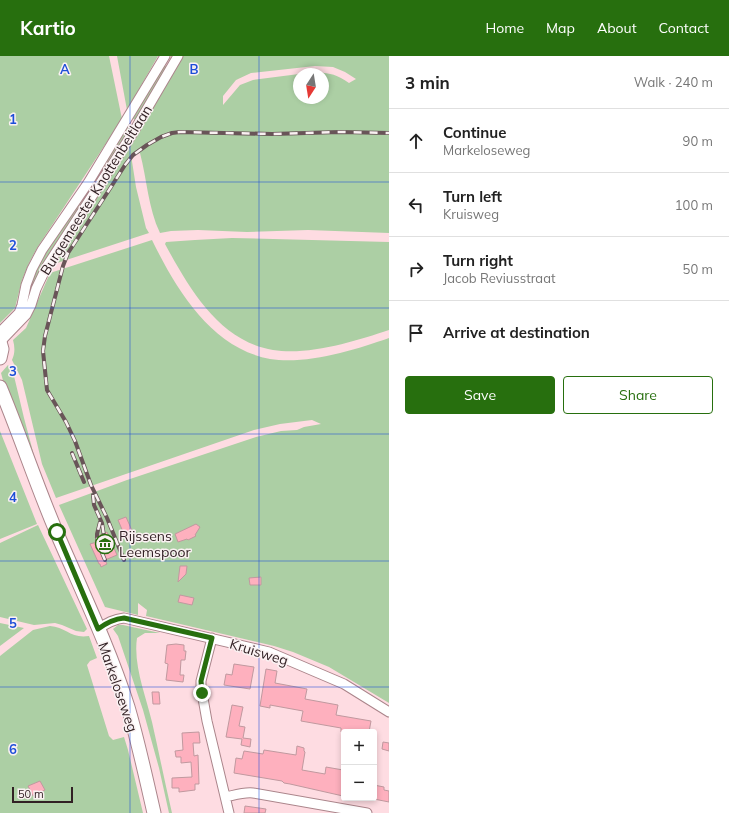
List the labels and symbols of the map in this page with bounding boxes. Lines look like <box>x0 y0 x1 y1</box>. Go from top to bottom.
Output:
text: A <box>60 61 70 77</box>
text: B <box>190 61 199 77</box>
north arrow <box>293 68 329 104</box>
street label: Burgemeester Knottenbeltlaan <box>36 102 156 278</box>
text: 1 <box>9 111 17 127</box>
text: 2 <box>9 237 17 253</box>
text: 3 <box>9 363 17 379</box>
text: 4 <box>9 489 17 505</box>
route start <box>48 523 66 541</box>
place label: Rijssens Leemspoor <box>119 527 191 561</box>
museum icon: Rijssens Leemspoor <box>94 533 116 555</box>
text: 5 <box>9 615 17 631</box>
street label: Kruisweg <box>228 635 290 669</box>
street label: Markeloseweg <box>94 640 142 734</box>
route end <box>193 684 211 702</box>
text: 6 <box>9 741 17 757</box>
scale bar <box>12 785 73 804</box>

